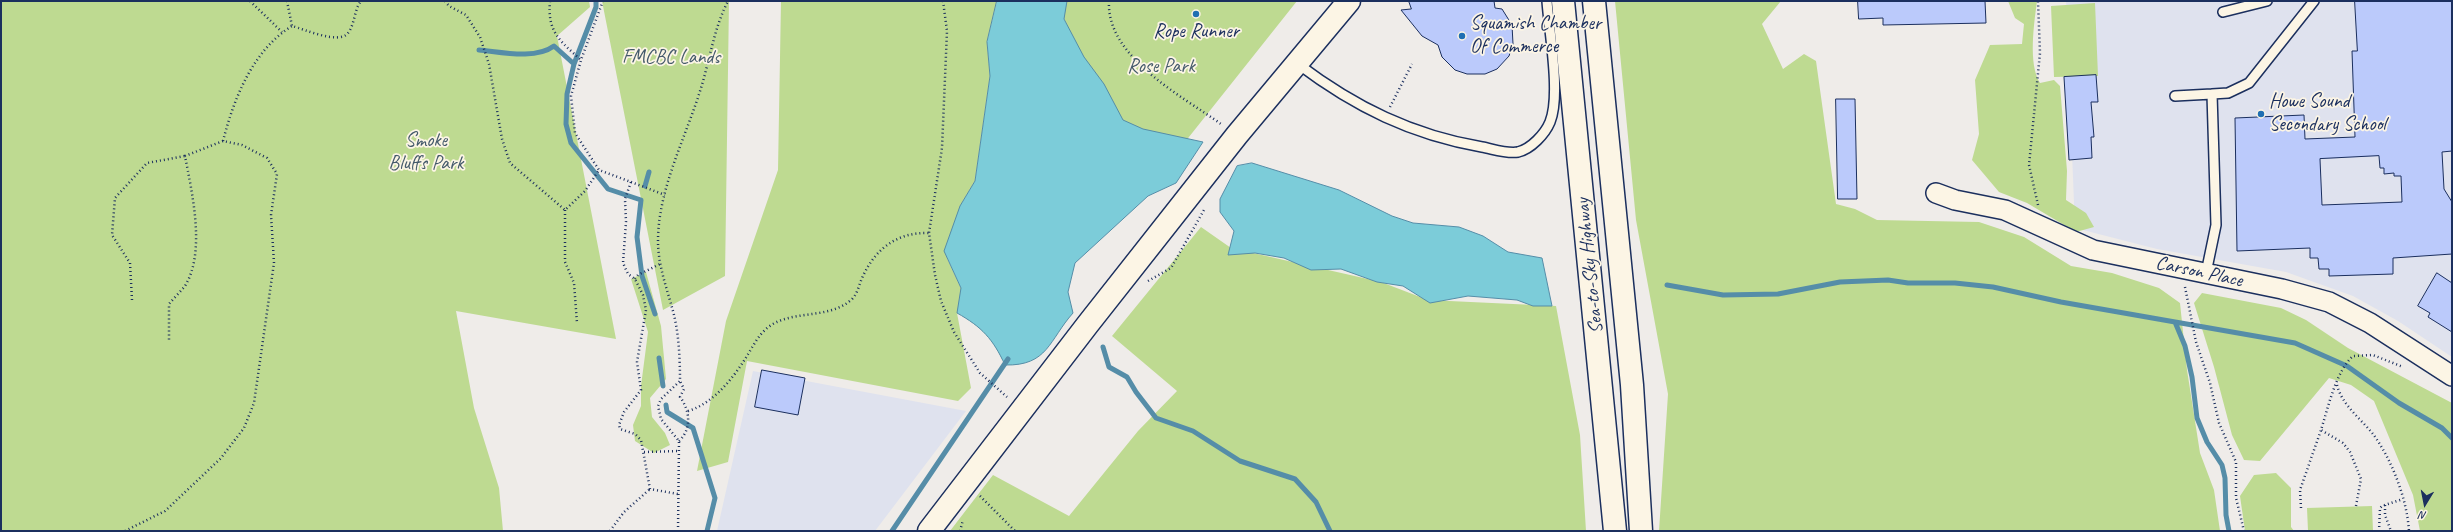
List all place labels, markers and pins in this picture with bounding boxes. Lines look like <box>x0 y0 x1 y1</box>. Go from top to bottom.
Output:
marker: Rope Runner <box>1191 9 1201 19</box>
place label: Squamish Chamber Of Commerce <box>1470 12 1601 59</box>
place label: Rope Runner <box>1153 20 1239 44</box>
marker: Squamish Chamber Of Commerce <box>1457 31 1467 41</box>
place label: Howe Sound Secondary School <box>2269 90 2386 137</box>
marker: Howe Sound Secondary School <box>2256 109 2266 119</box>

